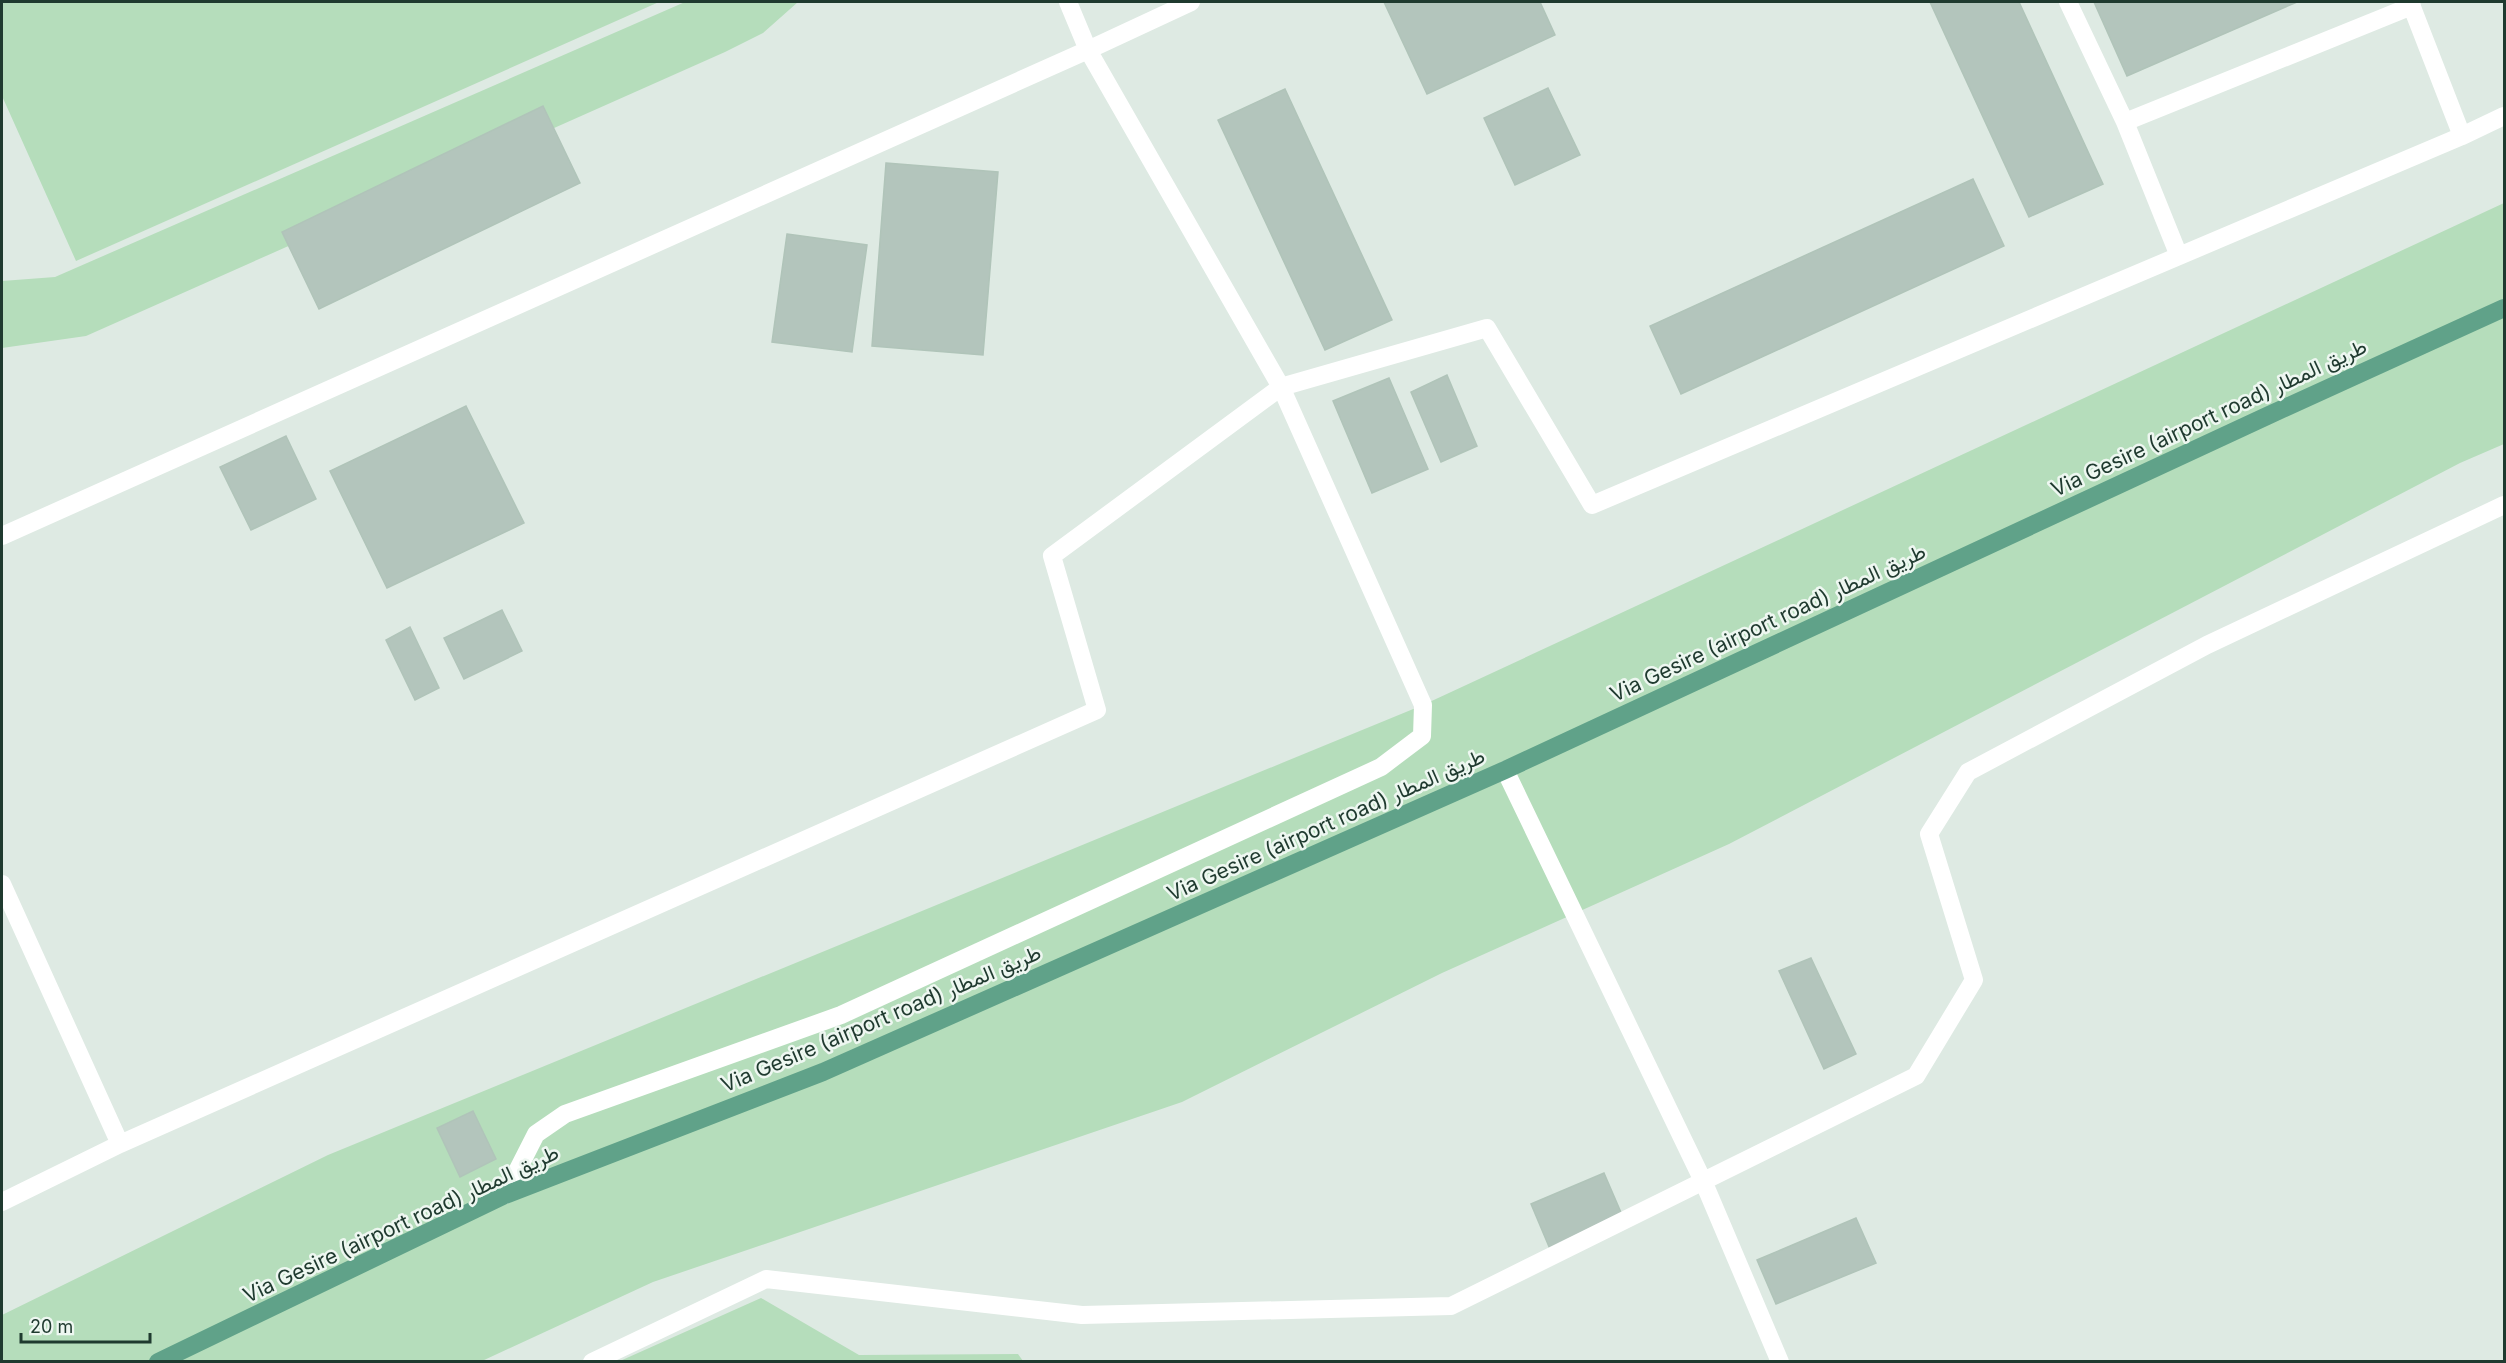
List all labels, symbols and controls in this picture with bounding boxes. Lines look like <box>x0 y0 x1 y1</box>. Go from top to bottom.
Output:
street label: Via Gesire (airport road) طريق المطار <box>2047 333 2371 503</box>
street label: Via Gesire (airport road) طريق المطار <box>1606 538 1930 708</box>
street label: Via Gesire (airport road) طريق المطار <box>1163 743 1489 907</box>
street label: Via Gesire (airport road) طريق المطار <box>717 940 1045 1098</box>
street label: Via Gesire (airport road) طريق المطار <box>239 1139 563 1309</box>
scale bar <box>21 1306 150 1344</box>
text: 20 m <box>30 1316 73 1337</box>

